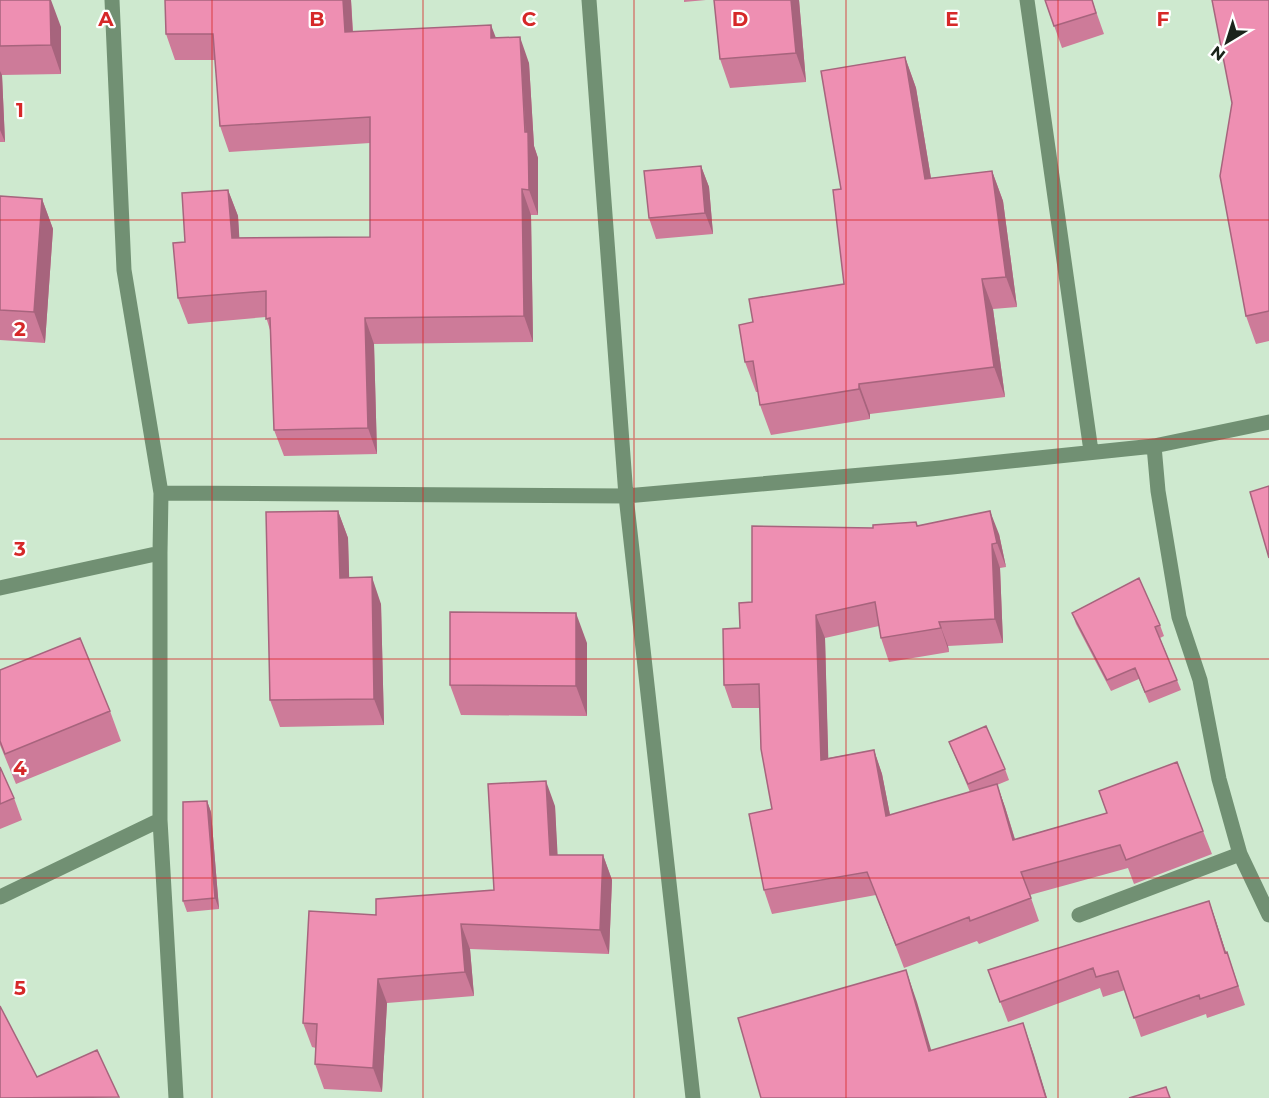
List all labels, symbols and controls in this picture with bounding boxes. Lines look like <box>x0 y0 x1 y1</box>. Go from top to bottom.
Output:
text: A <box>97 7 114 31</box>
text: B <box>309 7 325 31</box>
text: C <box>522 7 537 31</box>
text: D <box>732 7 748 31</box>
text: E <box>945 7 959 31</box>
text: F <box>1157 7 1170 31</box>
north arrow <box>1197 12 1257 72</box>
text: N <box>1207 42 1229 65</box>
text: 1 <box>16 98 24 122</box>
text: 2 <box>14 317 26 341</box>
text: 3 <box>13 537 26 561</box>
text: 4 <box>13 756 27 780</box>
text: 5 <box>14 976 26 1000</box>

